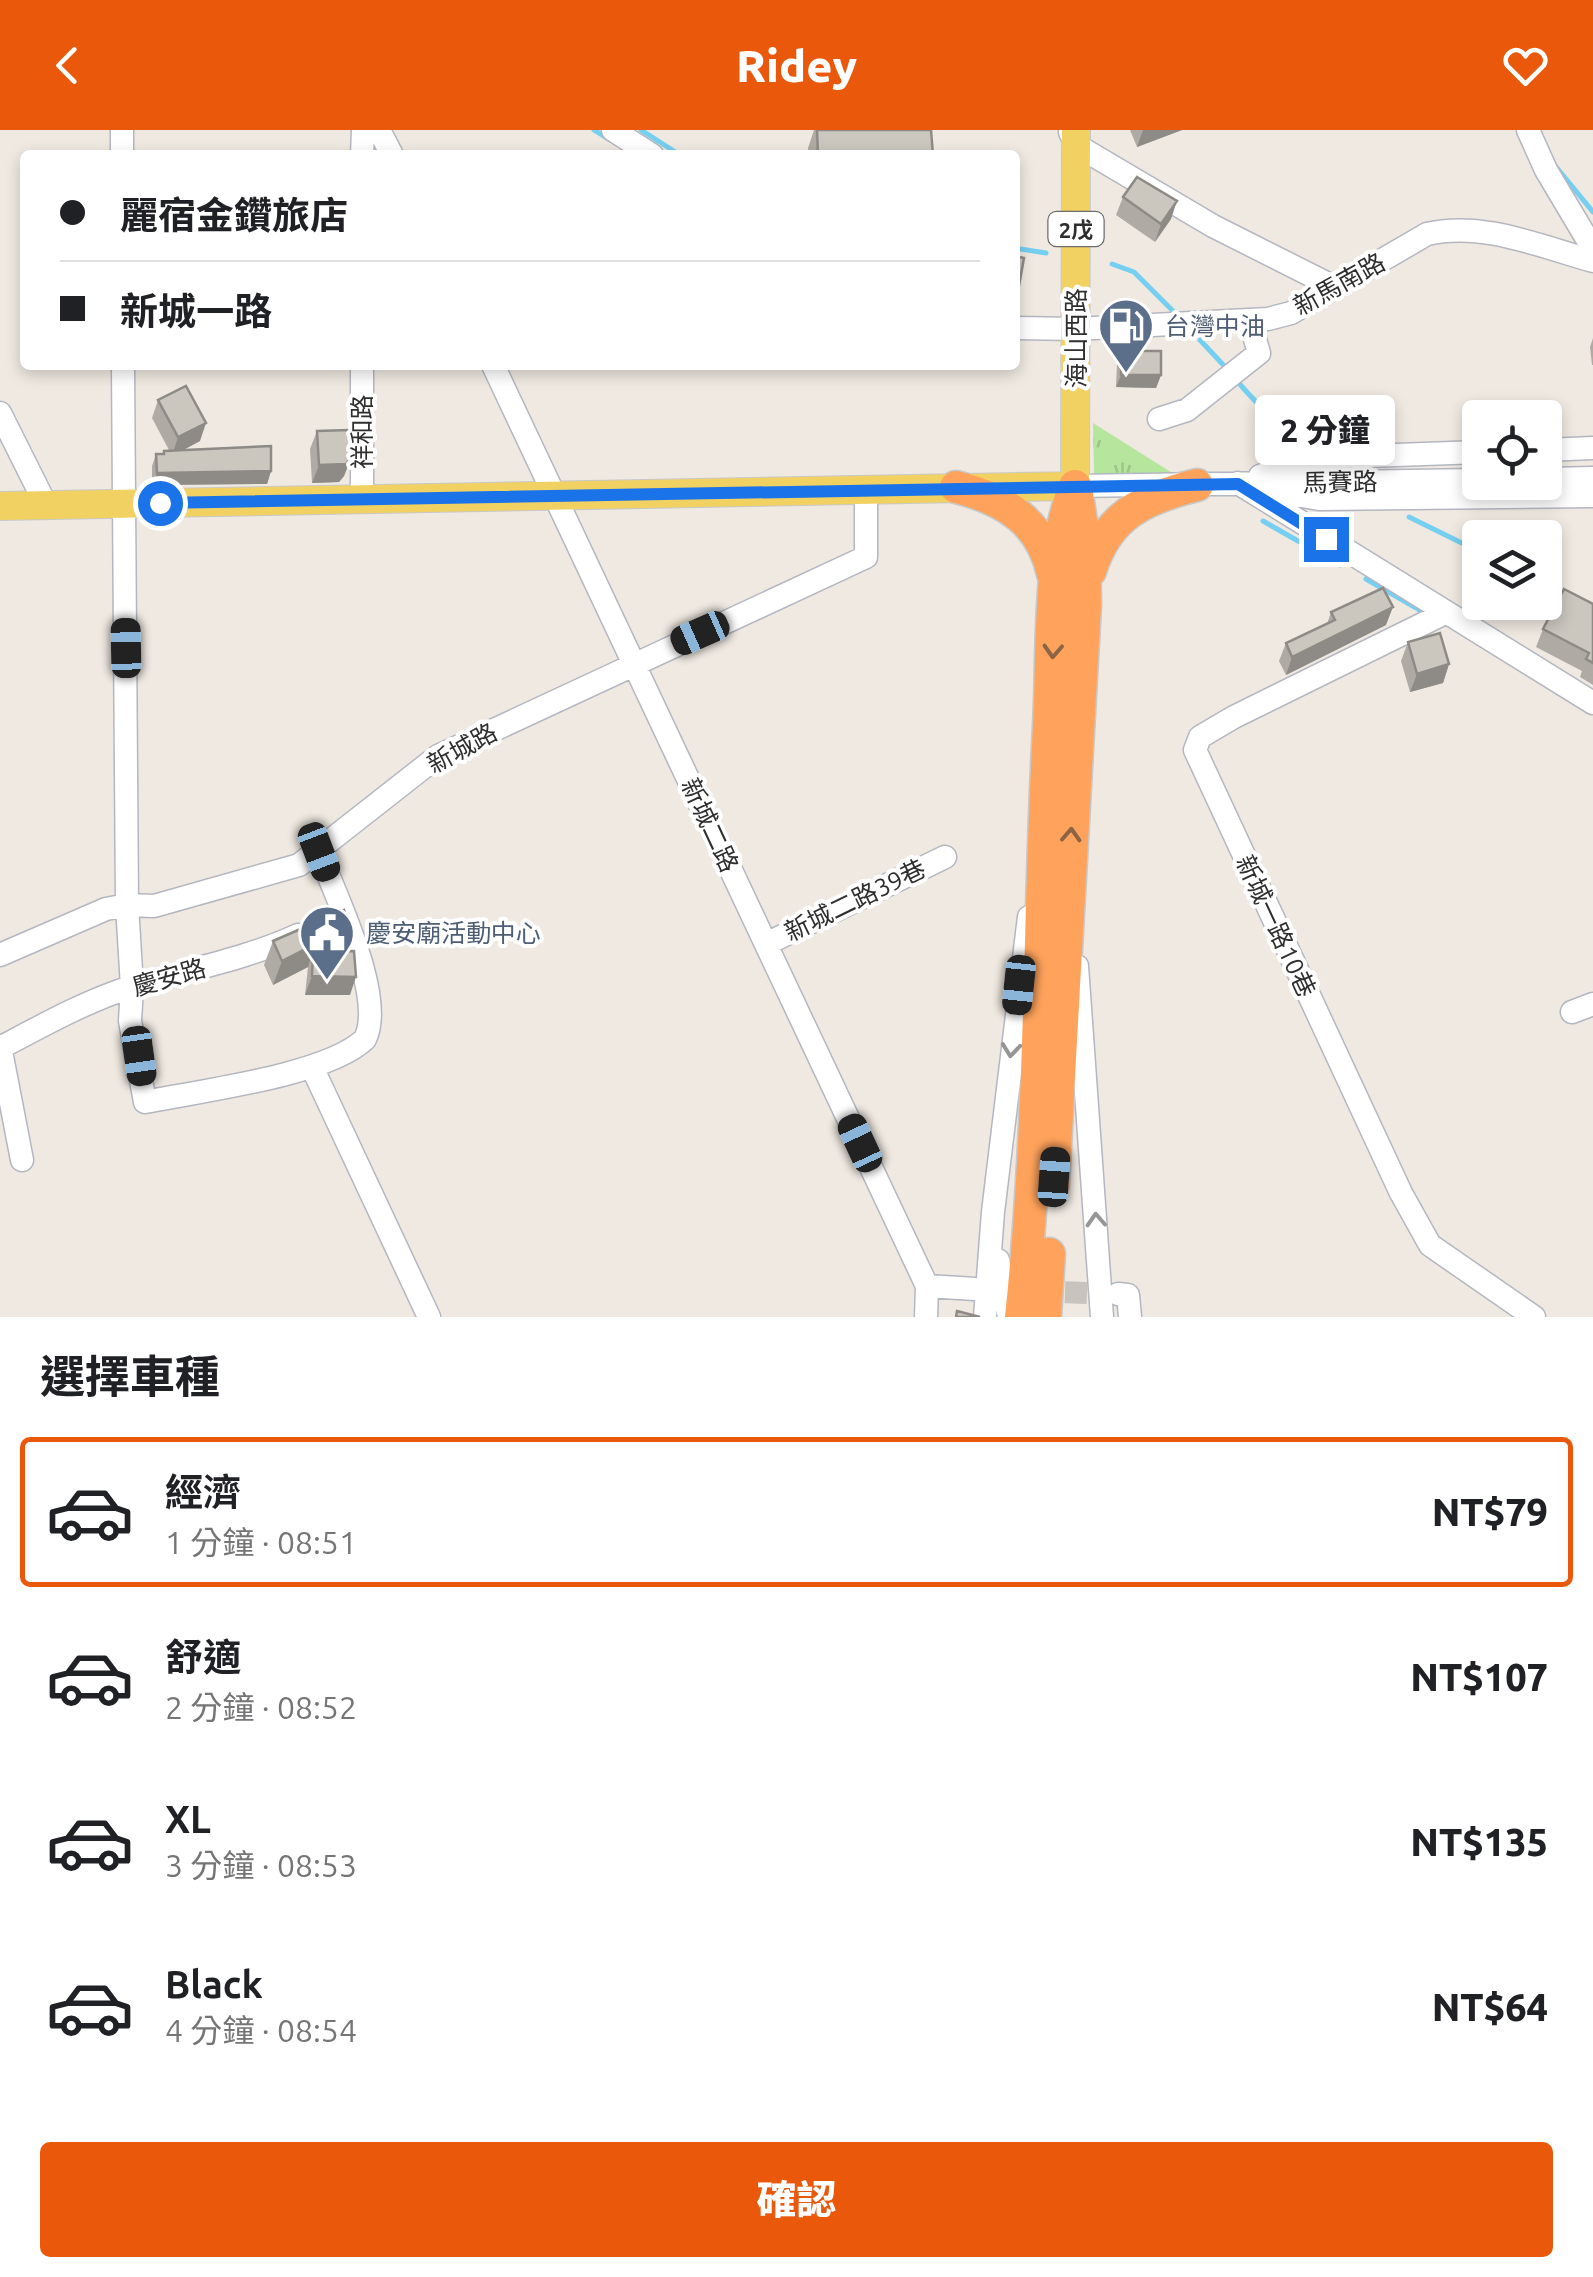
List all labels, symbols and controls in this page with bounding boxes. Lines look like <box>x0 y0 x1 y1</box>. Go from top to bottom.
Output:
icon: back <box>40 38 95 93</box>
icon: heart <box>1498 38 1553 93</box>
text: Ridey <box>736 40 857 91</box>
text: 麗宿金鑽旅店 <box>120 194 348 236</box>
road number: 2戊 <box>1048 212 1104 246</box>
street label: 新馬南路 <box>1288 248 1390 320</box>
street label: 海山西路 <box>1062 288 1090 388</box>
text: 新城一路 <box>120 290 272 332</box>
fuel station icon: 台灣中油 <box>1096 296 1156 375</box>
place label: 台灣中油 <box>1165 312 1265 340</box>
street label: 祥和路 <box>348 394 376 470</box>
callout: 2 分鐘 <box>1256 394 1396 464</box>
map controls <box>1462 400 1562 620</box>
button: locate <box>1462 400 1562 500</box>
text: 2 分鐘 <box>1280 412 1370 448</box>
street label: 馬賽路 <box>1302 467 1378 497</box>
route start <box>138 481 183 526</box>
route end <box>1304 517 1349 562</box>
button: layers <box>1462 520 1562 620</box>
car <box>666 607 734 659</box>
car <box>110 618 142 678</box>
one-way arrow <box>1043 643 1064 659</box>
street label: 新城路 <box>422 718 502 778</box>
street label: 新城二路 <box>676 774 744 876</box>
car <box>294 819 344 885</box>
one-way arrow <box>1060 827 1081 843</box>
street label: 新城一路10巷 <box>1231 851 1321 1001</box>
street label: 新城二路39巷 <box>780 854 930 946</box>
public building icon: 慶安廟活動中心 <box>297 903 357 982</box>
place label: 慶安廟活動中心 <box>366 919 541 947</box>
street label: 慶安路 <box>129 953 209 1001</box>
car <box>1001 954 1037 1016</box>
car <box>120 1024 158 1088</box>
one-way arrow <box>1001 1042 1022 1058</box>
car <box>834 1109 886 1177</box>
car <box>1037 1146 1071 1208</box>
one-way arrow <box>1086 1211 1107 1227</box>
text: 選擇車種 <box>40 1351 220 1402</box>
icon: car <box>45 1467 135 1557</box>
text: 經濟 <box>165 1471 241 1513</box>
text: NT$79 <box>1432 1491 1548 1533</box>
text: 1 分鐘 · 08:51 <box>165 1524 357 1560</box>
icon: car <box>45 1632 135 1722</box>
text: 舒適 <box>165 1636 241 1678</box>
text: NT$107 <box>1410 1656 1548 1698</box>
text: 2 分鐘 · 08:52 <box>165 1689 357 1725</box>
icon: car <box>45 1797 135 1887</box>
text: XL <box>165 1798 211 1840</box>
text: NT$135 <box>1410 1821 1548 1863</box>
text: 3 分鐘 · 08:53 <box>165 1847 357 1883</box>
icon: car <box>45 1962 135 2052</box>
text: Black <box>165 1963 263 2005</box>
text: NT$64 <box>1432 1986 1548 2028</box>
text: 4 分鐘 · 08:54 <box>165 2012 357 2048</box>
button: 確認 <box>40 2142 1553 2257</box>

